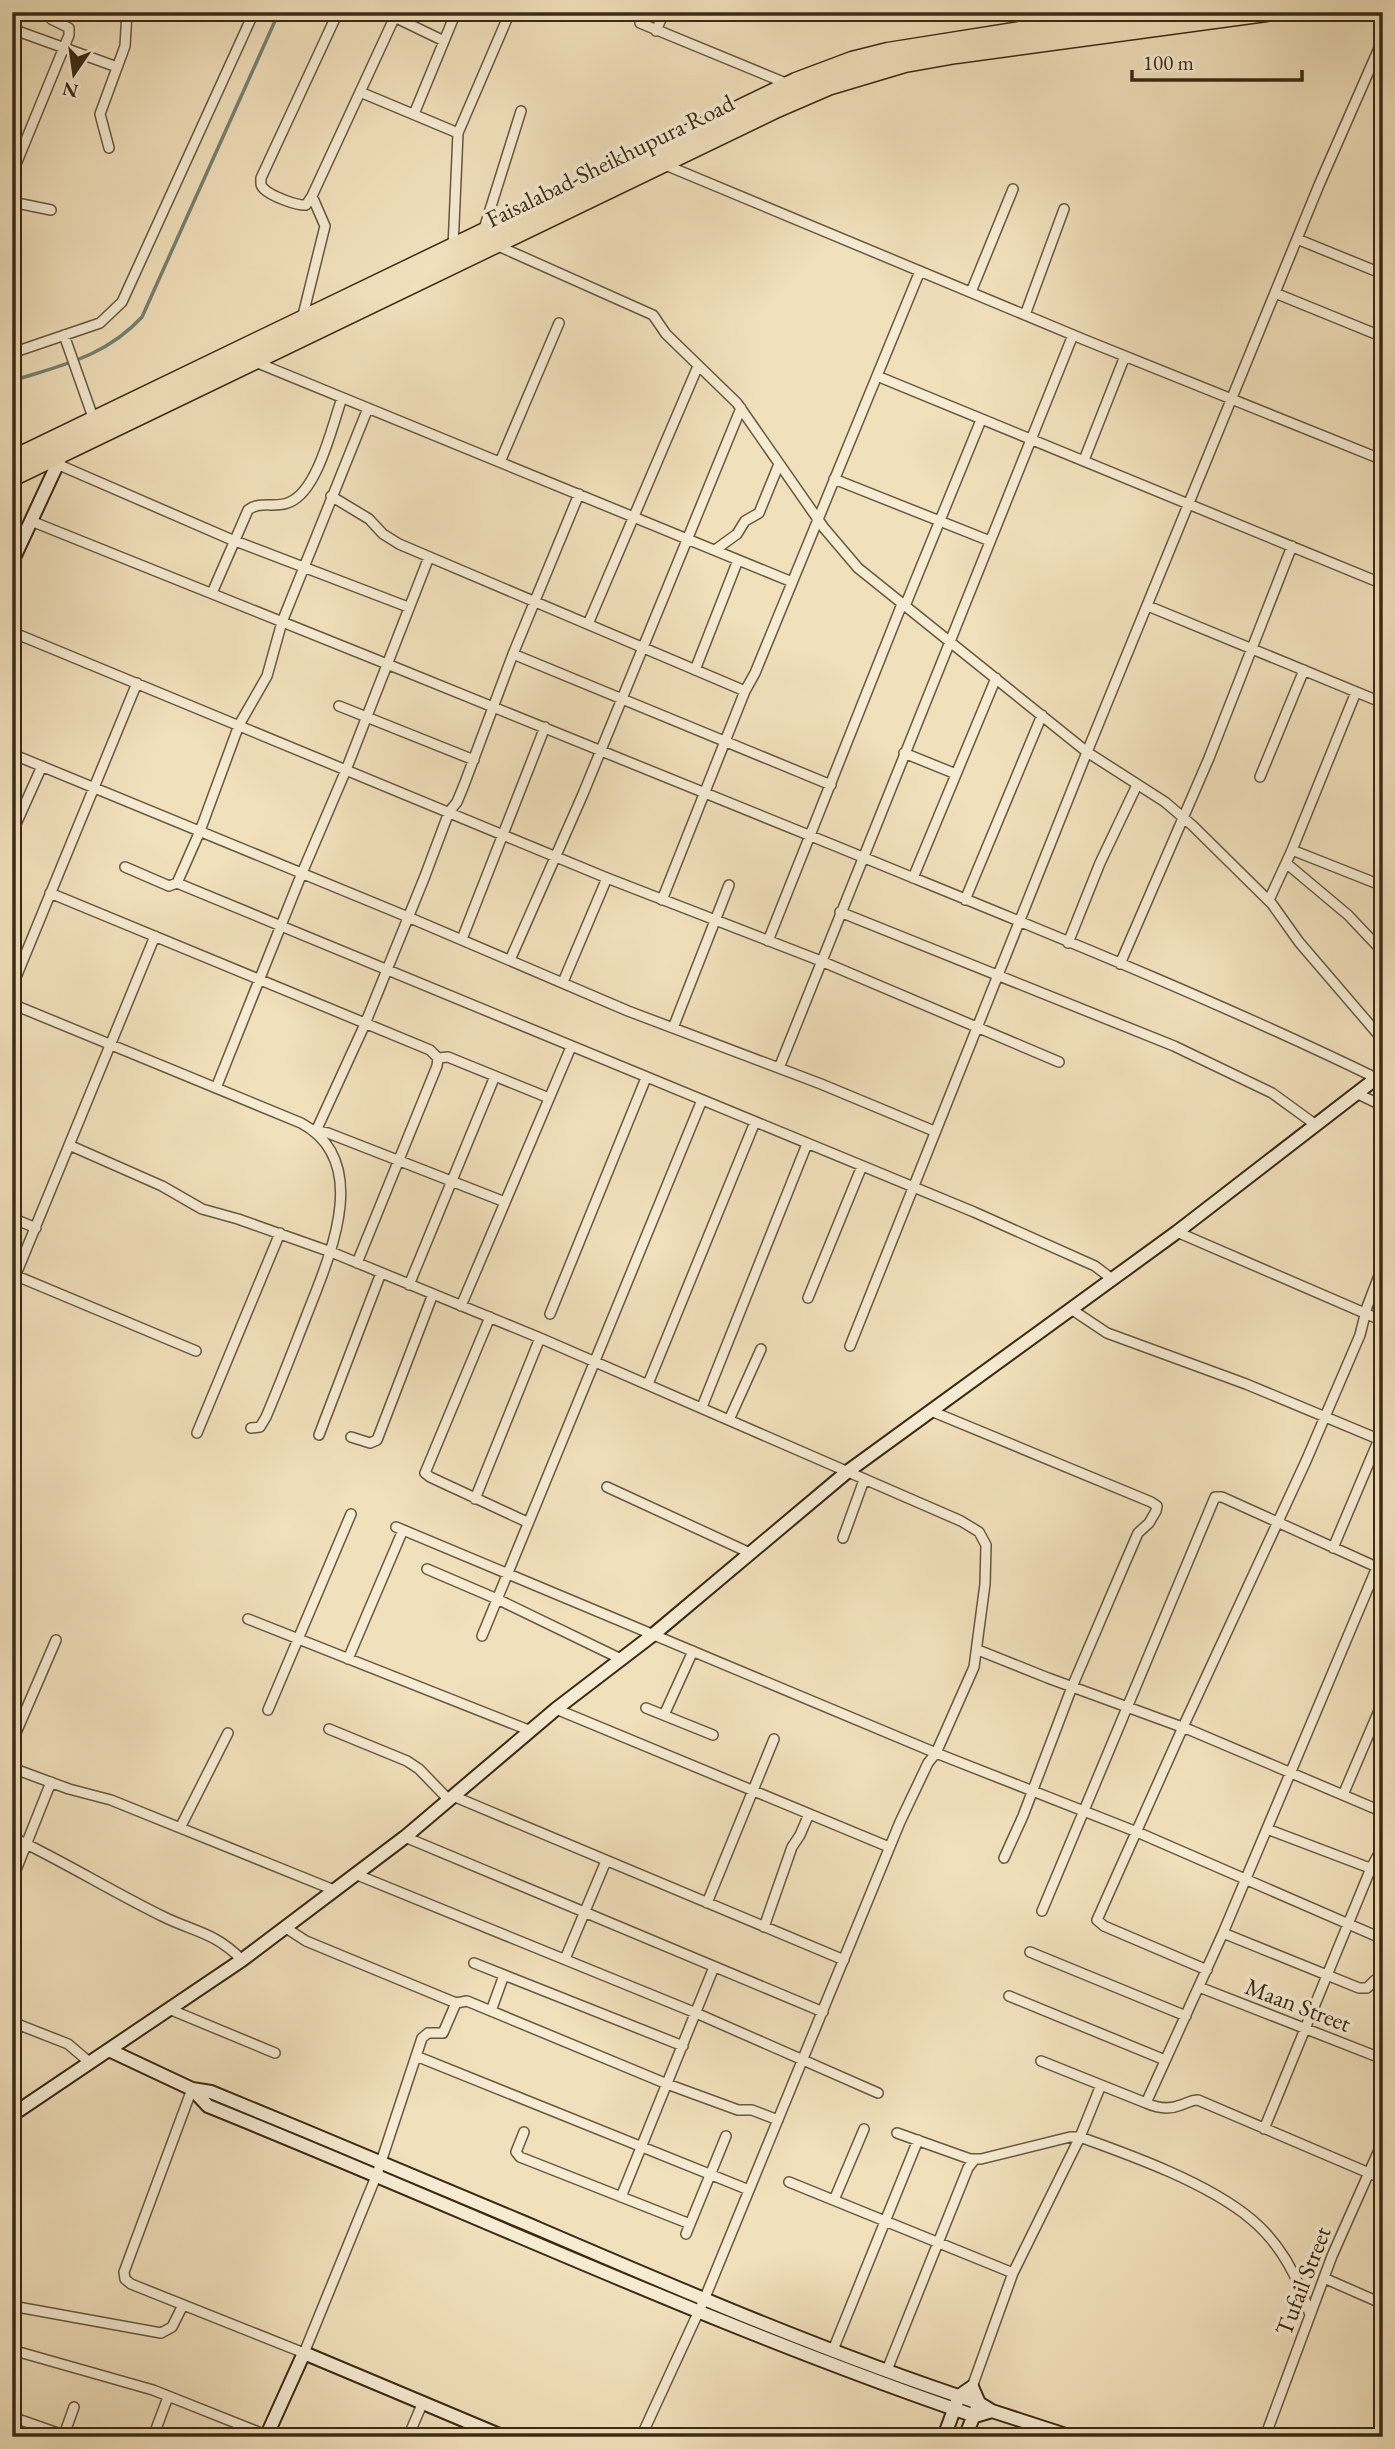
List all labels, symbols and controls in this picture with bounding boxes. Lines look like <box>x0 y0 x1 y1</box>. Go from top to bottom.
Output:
north arrow <box>38 38 108 108</box>
scale bar <box>1132 38 1302 82</box>
text: 100 m <box>1143 49 1194 76</box>
text: N <box>59 76 81 104</box>
street label: Faisalabad-Sheikhupura Road <box>480 86 740 234</box>
street label: Maan Street <box>1241 1970 1356 2039</box>
street label: Tufail Street <box>1268 2221 1338 2340</box>

